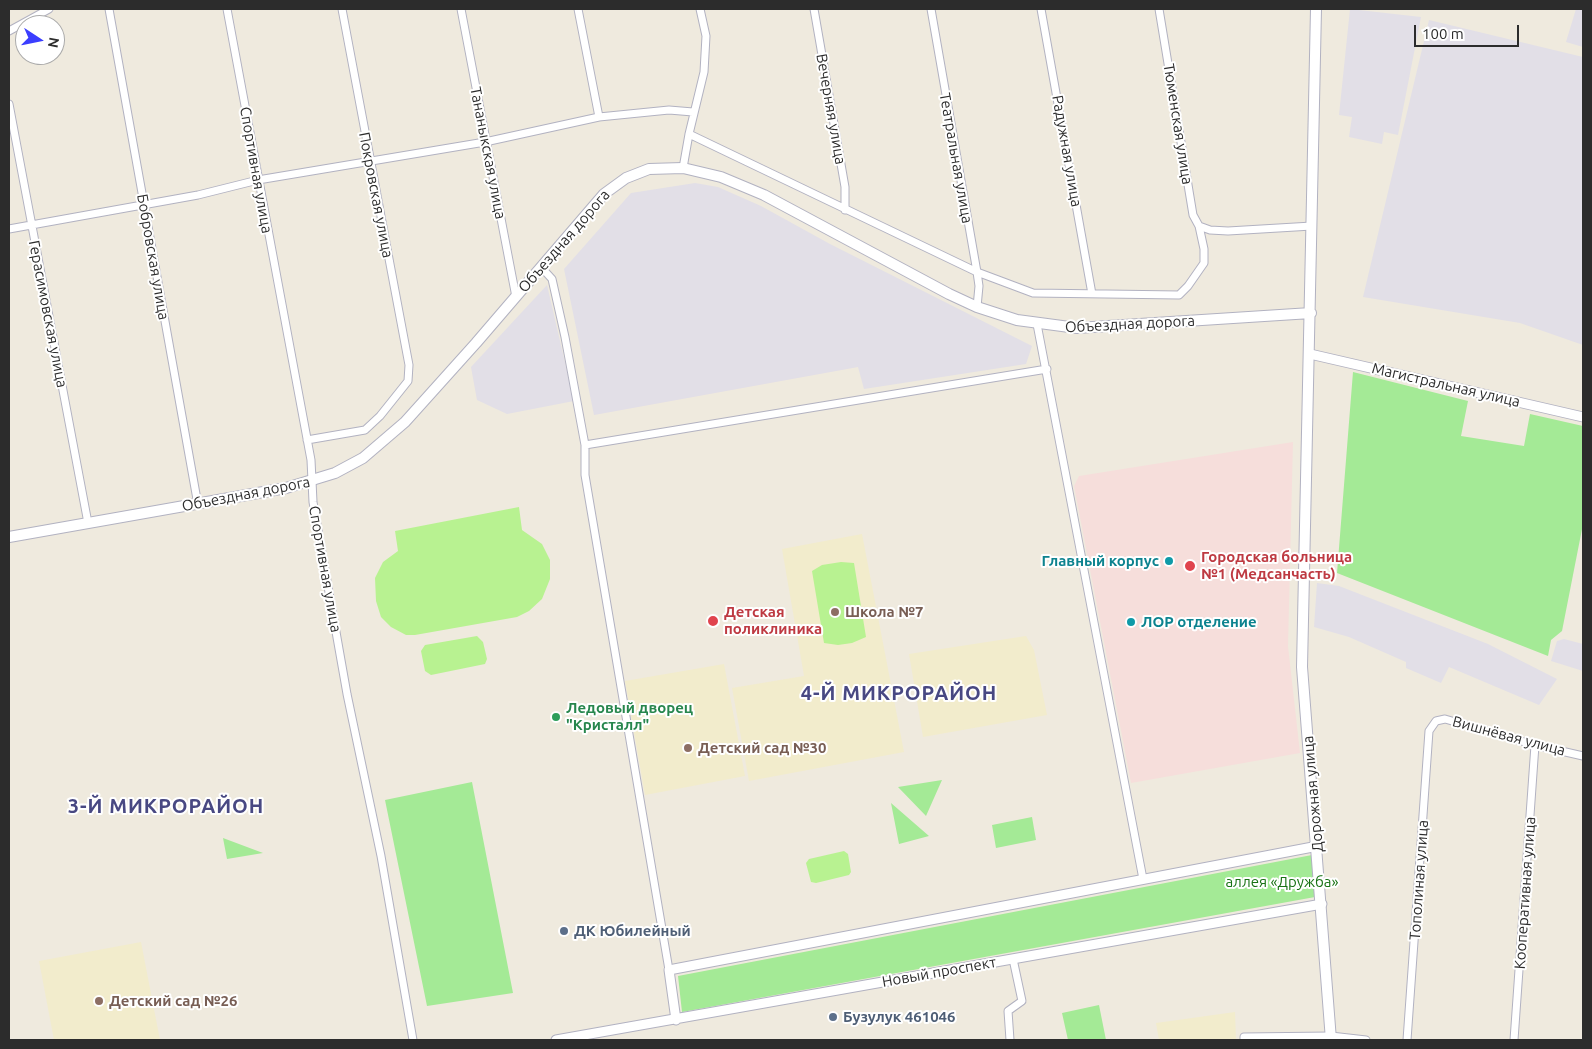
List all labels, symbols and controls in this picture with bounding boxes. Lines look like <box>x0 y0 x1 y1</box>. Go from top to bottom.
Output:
north arrow <box>15 15 65 65</box>
scale bar <box>1417 15 1522 47</box>
text: 100 m <box>1422 25 1464 42</box>
text: N <box>45 36 63 49</box>
street label: Вечерняя улица <box>812 52 850 166</box>
street label: Тюменская улица <box>1160 62 1196 186</box>
street label: Тананыкская улица <box>466 85 510 221</box>
street label: Театральная улица <box>936 91 976 225</box>
street label: Радужная улица <box>1048 94 1086 208</box>
street label: Спортивная улица <box>236 105 276 235</box>
street label: Покровская улица <box>355 131 397 259</box>
street label: Объездная дорога <box>514 186 614 296</box>
street label: Бобровская улица <box>133 193 173 321</box>
street label: Герасимовская улица <box>25 239 71 389</box>
street label: Объездная дорога <box>1064 312 1196 336</box>
street label: Магистральная улица <box>1370 359 1522 411</box>
street label: Объездная дорога <box>180 473 312 515</box>
street label: Спортивная улица <box>305 504 345 634</box>
place label: Городская больница №1 (Медсанчасть) <box>1201 548 1352 583</box>
place label: Главный корпус <box>1041 552 1159 570</box>
marker: Главный корпус <box>1163 555 1175 567</box>
marker: Городская больница №1 (Медсанчасть) <box>1183 559 1197 573</box>
place label: Детская поликлиника <box>724 603 822 638</box>
place label: Школа №7 <box>845 603 923 621</box>
marker: Школа №7 <box>829 606 841 618</box>
place label: ЛОР отделение <box>1141 613 1257 631</box>
marker: Детская поликлиника <box>706 614 720 628</box>
marker: ЛОР отделение <box>1125 616 1137 628</box>
district label: 4-Й МИКРОРАЙОН <box>799 681 999 705</box>
place label: Ледовый дворец "Кристалл" <box>566 699 693 734</box>
marker: Ледовый дворец "Кристалл" <box>550 711 562 723</box>
street label: Вишнёвая улица <box>1451 712 1567 760</box>
street label: Дорожная улица <box>1299 735 1327 853</box>
place label: Детский сад №30 <box>698 739 826 757</box>
marker: Детский сад №30 <box>682 742 694 754</box>
district label: 3-Й МИКРОРАЙОН <box>66 794 266 818</box>
street label: Кооперативная улица <box>1511 816 1539 970</box>
street label: Тополиная улица <box>1406 819 1432 941</box>
park label: аллея «Дружба» <box>1225 873 1339 891</box>
place label: ДК Юбилейный <box>574 922 691 940</box>
marker: ДК Юбилейный <box>558 925 570 937</box>
street label: Новый проспект <box>881 953 997 991</box>
place label: Детский сад №26 <box>109 992 237 1010</box>
marker: Детский сад №26 <box>93 995 105 1007</box>
place label: Бузулук 461046 <box>843 1008 956 1026</box>
marker: Бузулук 461046 <box>827 1011 839 1023</box>

